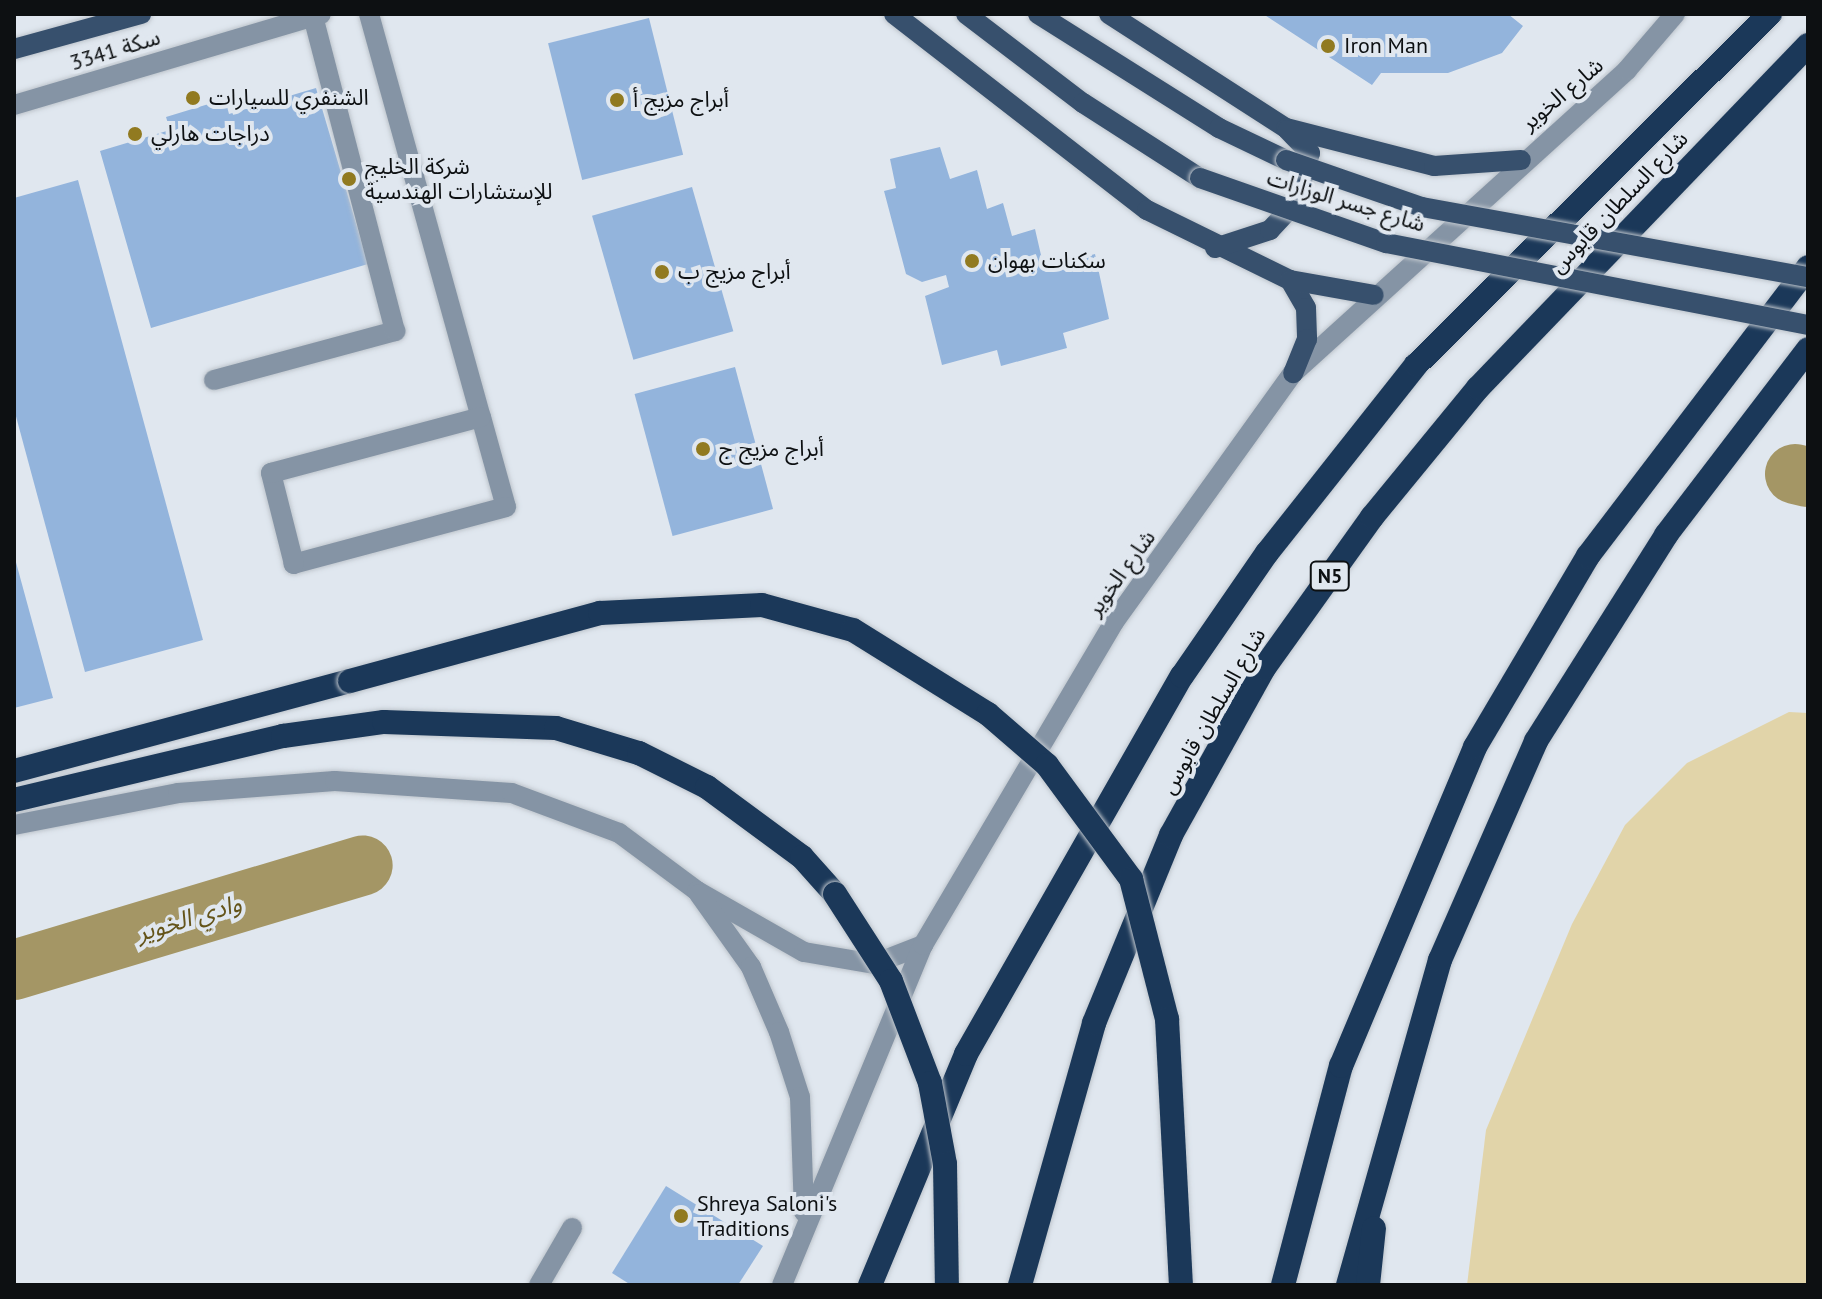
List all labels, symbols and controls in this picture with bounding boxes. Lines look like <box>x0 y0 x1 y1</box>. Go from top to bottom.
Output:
street label: سكة 3341 <box>67 24 163 76</box>
place label: Iron Man <box>1344 33 1428 59</box>
marker: Iron Man <box>1319 37 1337 55</box>
street label: شارع الخوير <box>1515 52 1609 136</box>
place label: الشنفري للسيارات <box>209 85 369 111</box>
place label: أبراج مزيج أ <box>633 87 729 113</box>
marker: الشنفري للسيارات <box>184 89 202 107</box>
marker: أبراج مزيج أ <box>608 91 626 109</box>
place label: دراجات هارلي <box>151 121 270 147</box>
marker: دراجات هارلي <box>126 125 144 143</box>
street label: شارع السلطان قابوس <box>1545 126 1693 278</box>
place label: شركة الخليج للإستشارات الهندسية <box>365 153 552 204</box>
street label: شارع جسر الوزارات <box>1264 164 1428 238</box>
marker: شركة الخليج للإستشارات الهندسية <box>340 170 358 188</box>
place label: سكنات بهوان <box>988 248 1106 274</box>
marker: سكنات بهوان <box>963 252 981 270</box>
place label: أبراج مزيج ب <box>678 259 791 285</box>
marker: أبراج مزيج ب <box>653 263 671 281</box>
place label: أبراج مزيج ج <box>719 436 824 462</box>
marker: أبراج مزيج ج <box>694 440 712 458</box>
street label: شارع الخوير <box>1081 525 1161 621</box>
road number: N5 <box>1308 560 1352 592</box>
street label: شارع السلطان قابوس <box>1155 623 1271 799</box>
water label: وادي الخوير <box>133 888 245 948</box>
place label: Shreya Saloni's Traditions <box>697 1190 837 1242</box>
marker: Shreya Saloni's Traditions <box>672 1207 690 1225</box>

